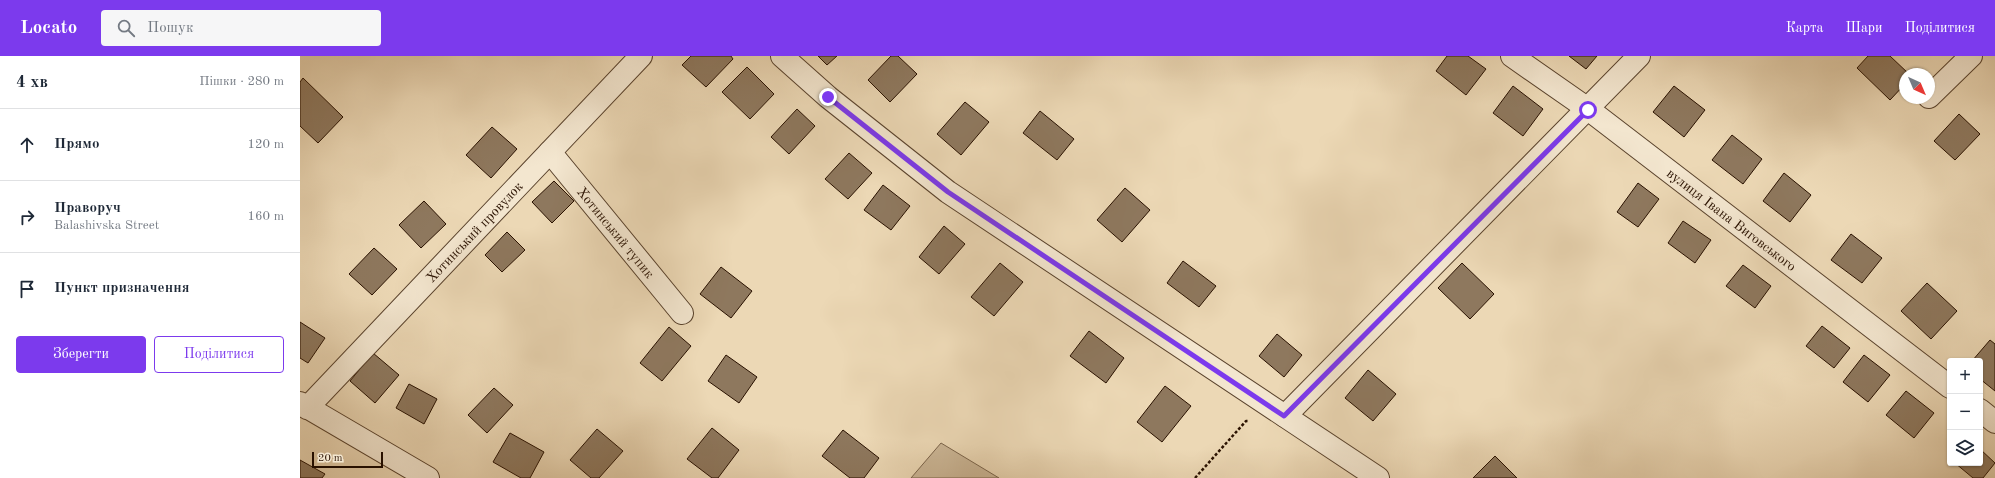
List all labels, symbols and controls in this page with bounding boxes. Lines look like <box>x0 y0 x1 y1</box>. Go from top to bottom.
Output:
search box <box>101 10 381 46</box>
icon: search <box>115 17 137 39</box>
text: Locato <box>20 19 77 38</box>
text: Пошук <box>147 21 194 36</box>
text: Карта <box>1786 21 1824 35</box>
text: Шари <box>1846 21 1883 35</box>
text: Поділитися <box>1905 21 1975 35</box>
north arrow <box>1899 68 1935 104</box>
text: 4 хв <box>16 74 48 91</box>
text: Пішки · 280 m <box>199 75 284 88</box>
route end <box>819 88 837 106</box>
route start <box>1579 101 1597 119</box>
icon: ahead <box>16 134 38 156</box>
text: Прямо <box>54 137 100 152</box>
text: 120 m <box>247 138 284 151</box>
street label: вулиця Івана Виговського <box>1664 166 1799 274</box>
street label: Хотинський провулок <box>424 179 526 286</box>
street label: Хотинський тупик <box>574 185 656 281</box>
text: Праворуч <box>54 201 121 216</box>
icon: right <box>16 206 38 228</box>
text: 160 m <box>247 210 284 223</box>
text: Balashivska Street <box>54 219 159 232</box>
icon: arrive <box>16 278 38 300</box>
text: Пункт призначення <box>54 281 190 296</box>
button: Зберегти <box>16 336 146 373</box>
button: Поділитися <box>154 336 284 373</box>
map controls <box>1947 358 1983 466</box>
button: + <box>1947 358 1983 394</box>
button: − <box>1947 394 1983 430</box>
button: layers <box>1947 430 1983 466</box>
scale bar <box>312 450 383 469</box>
text: 20 m <box>318 453 343 464</box>

